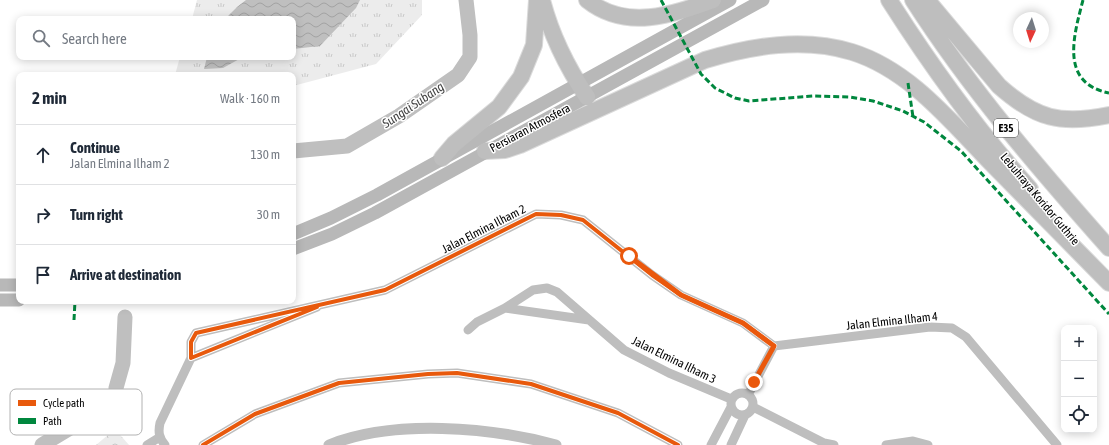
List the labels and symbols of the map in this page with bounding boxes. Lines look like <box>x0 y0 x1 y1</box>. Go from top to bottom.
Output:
north arrow <box>1013 12 1049 48</box>
water label: Sungai Subang <box>379 79 447 132</box>
street label: Persiaran Atmosfera <box>487 101 573 155</box>
road number: E35 <box>994 119 1018 137</box>
street label: Lebuhraya Koridor Guthrie <box>997 150 1083 248</box>
street label: Jalan Elmina Ilham 2 <box>440 202 528 256</box>
route start <box>620 247 638 265</box>
street label: Jalan Elmina Ilham 4 <box>846 309 939 333</box>
street label: Jalan Elmina Ilham 3 <box>630 334 718 386</box>
route end <box>745 373 763 391</box>
legend <box>10 389 142 435</box>
text: Cycle path <box>43 397 85 409</box>
text: Path <box>43 415 62 427</box>

